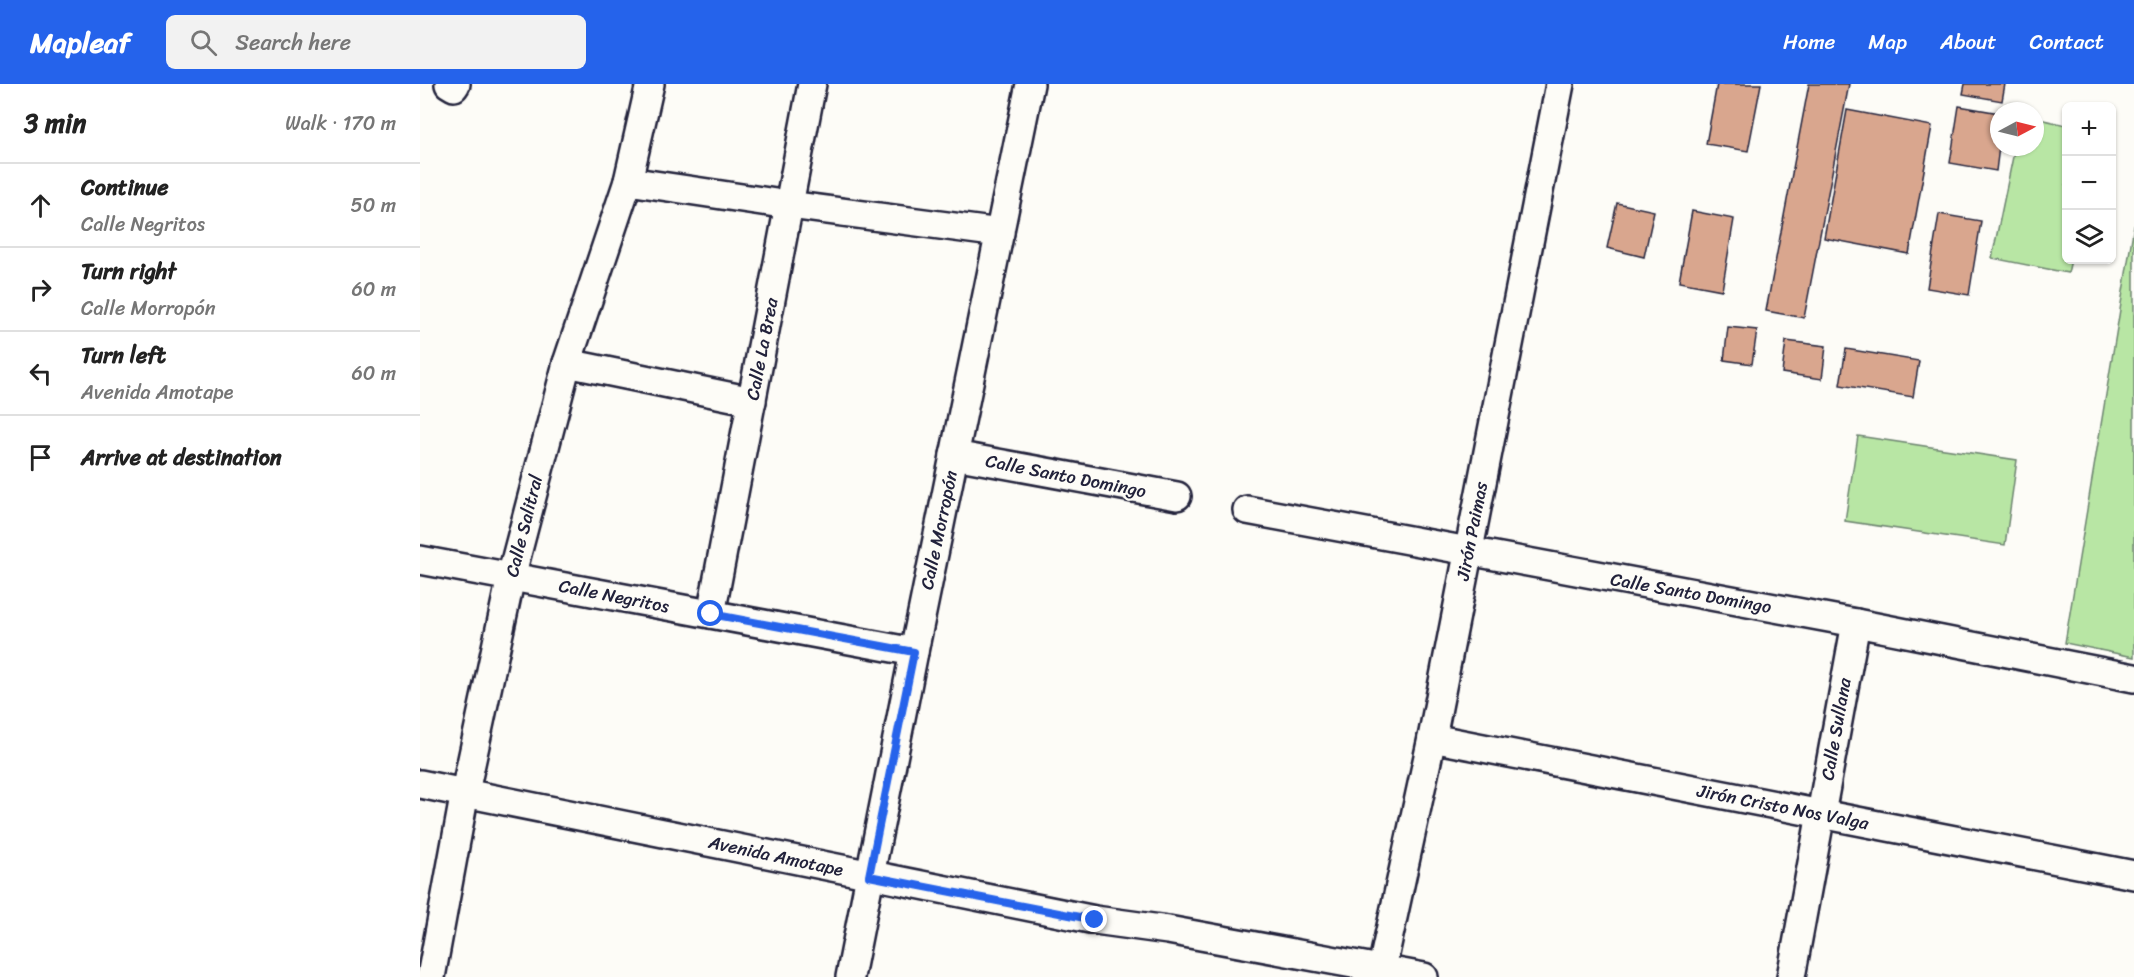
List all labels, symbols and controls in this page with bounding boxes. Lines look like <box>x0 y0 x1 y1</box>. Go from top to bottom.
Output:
search box <box>166 15 586 69</box>
text: Mapleaf <box>30 18 130 67</box>
text: Search here <box>235 23 351 62</box>
text: Home <box>1783 23 1835 61</box>
text: Map <box>1868 23 1907 61</box>
text: About <box>1940 23 1997 61</box>
text: Contact <box>2030 23 2104 61</box>
icon: search <box>187 26 220 59</box>
text: 3 min <box>24 100 86 146</box>
north arrow <box>1990 102 2044 156</box>
map controls <box>2062 102 2116 264</box>
button: + <box>2062 102 2116 156</box>
text: Walk · 170 m <box>285 106 396 141</box>
button: − <box>2062 156 2116 210</box>
text: Continue <box>81 168 169 207</box>
text: 50 m <box>351 188 396 223</box>
icon: ahead <box>24 189 57 222</box>
text: Calle Negritos <box>81 207 205 242</box>
button: layers <box>2062 210 2116 264</box>
text: Turn right <box>81 252 176 291</box>
text: 60 m <box>351 272 396 307</box>
icon: right <box>24 273 57 306</box>
text: Calle Morropón <box>81 291 216 326</box>
street label: Calle La Brea <box>736 294 788 403</box>
text: Turn left <box>81 336 166 375</box>
text: 60 m <box>351 356 396 391</box>
icon: left <box>24 357 57 390</box>
text: Avenida Amotape <box>81 375 233 410</box>
text: Arrive at destination <box>81 438 282 477</box>
icon: arrive <box>24 441 57 474</box>
street label: Calle Santo Domingo <box>983 445 1149 507</box>
street label: Calle Morropón <box>911 467 967 593</box>
street label: Calle Salitral <box>496 471 552 580</box>
street label: Jirón Paimas <box>1447 478 1497 584</box>
street label: Calle Santo Domingo <box>1608 563 1774 623</box>
street label: Calle Negritos <box>556 570 672 622</box>
route start <box>697 600 723 626</box>
street label: Calle Sullana <box>1811 674 1861 783</box>
street label: Jirón Cristo Nos Valga <box>1693 774 1873 840</box>
street label: Avenida Amotape <box>705 826 847 886</box>
route end <box>1081 906 1107 932</box>

